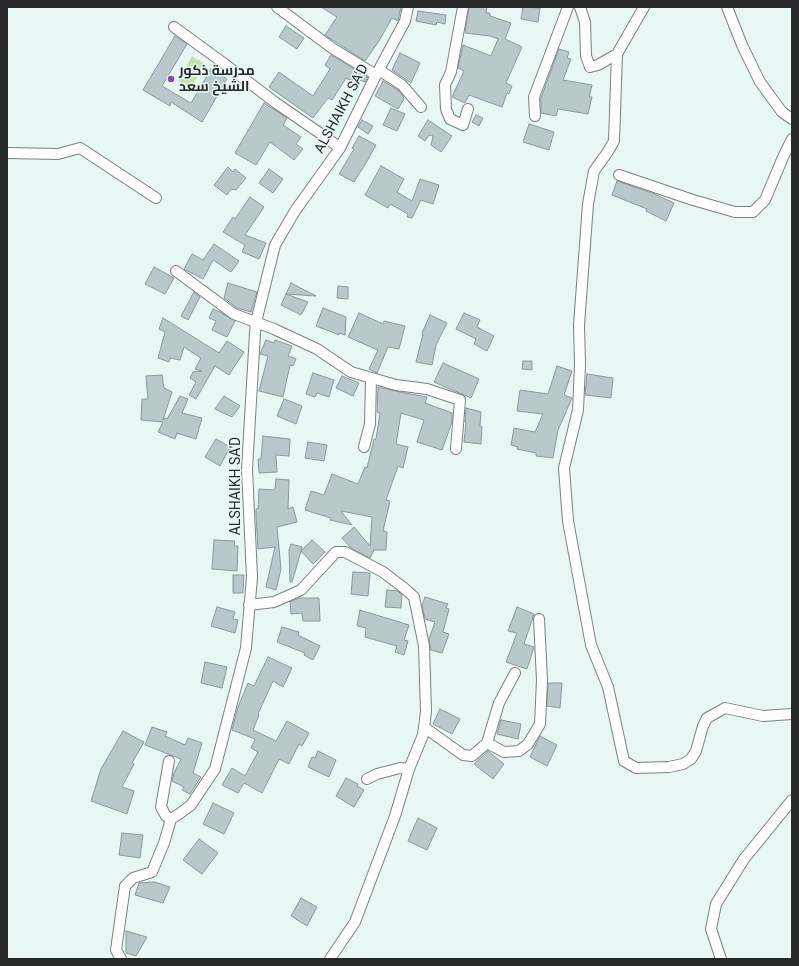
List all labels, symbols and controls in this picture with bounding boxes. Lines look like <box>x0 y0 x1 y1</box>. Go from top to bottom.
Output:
street label: ALSHAIKH SA'D <box>311 62 373 156</box>
place label: مدرسة ذكور الشيخ سعد <box>179 63 255 96</box>
marker: مدرسة ذكور الشيخ سعد <box>166 74 176 84</box>
street label: ALSHAIKH SA'D <box>228 437 244 535</box>

